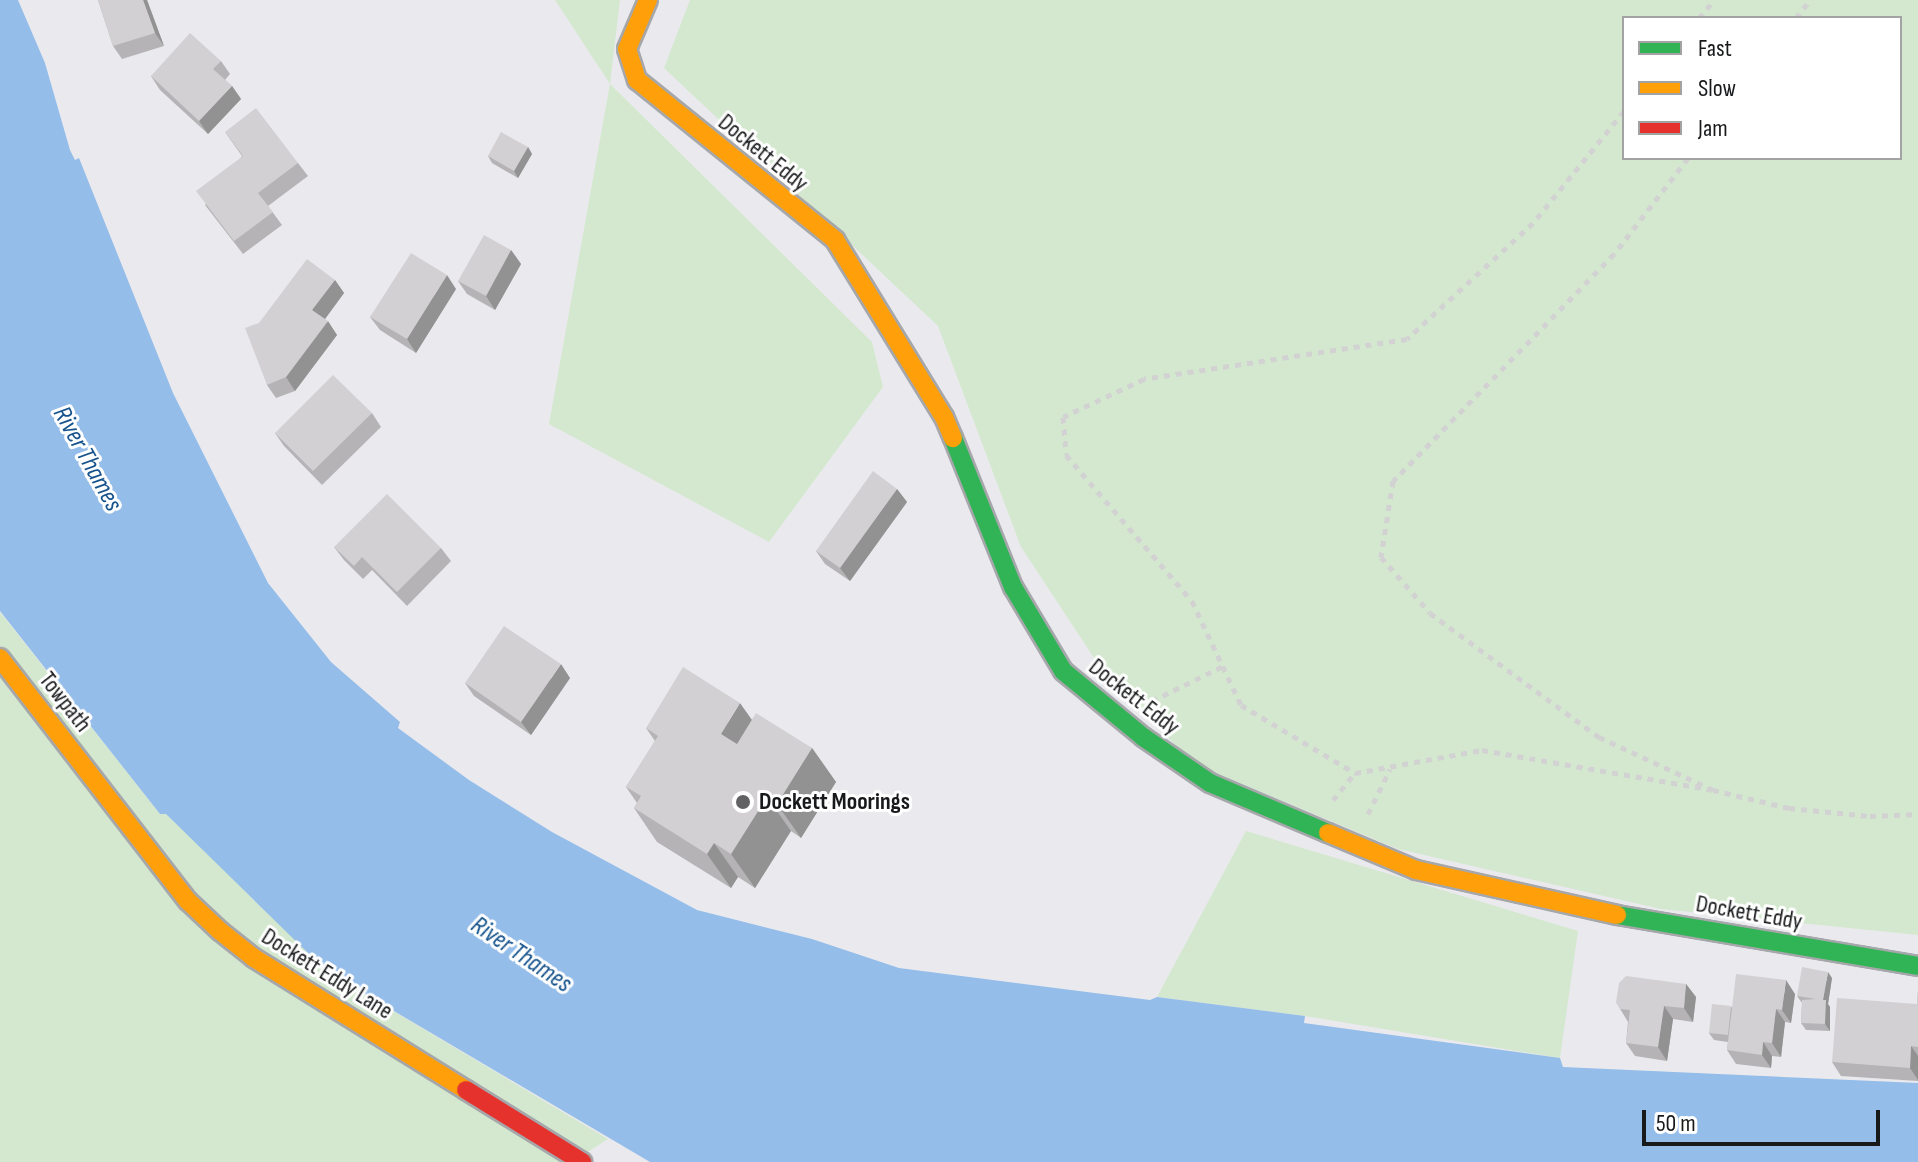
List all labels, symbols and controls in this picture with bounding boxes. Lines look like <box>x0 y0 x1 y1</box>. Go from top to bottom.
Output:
legend <box>1622 16 1902 160</box>
text: Fast <box>1698 34 1732 63</box>
text: Slow <box>1698 74 1736 103</box>
street label: Dockett Eddy <box>712 108 814 198</box>
text: Jam <box>1698 114 1728 143</box>
water label: River Thames <box>46 401 128 517</box>
street label: Dockett Eddy <box>1083 653 1185 741</box>
street label: Towpath <box>33 666 97 738</box>
place label: Dockett Moorings <box>759 788 910 816</box>
marker: Dockett Moorings <box>734 793 752 811</box>
street label: Dockett Eddy <box>1694 890 1804 936</box>
water label: River Thames <box>465 910 577 1000</box>
street label: Dockett Eddy Lane <box>256 922 398 1026</box>
scale bar <box>1646 1094 1884 1144</box>
text: 50 m <box>1656 1109 1696 1138</box>

